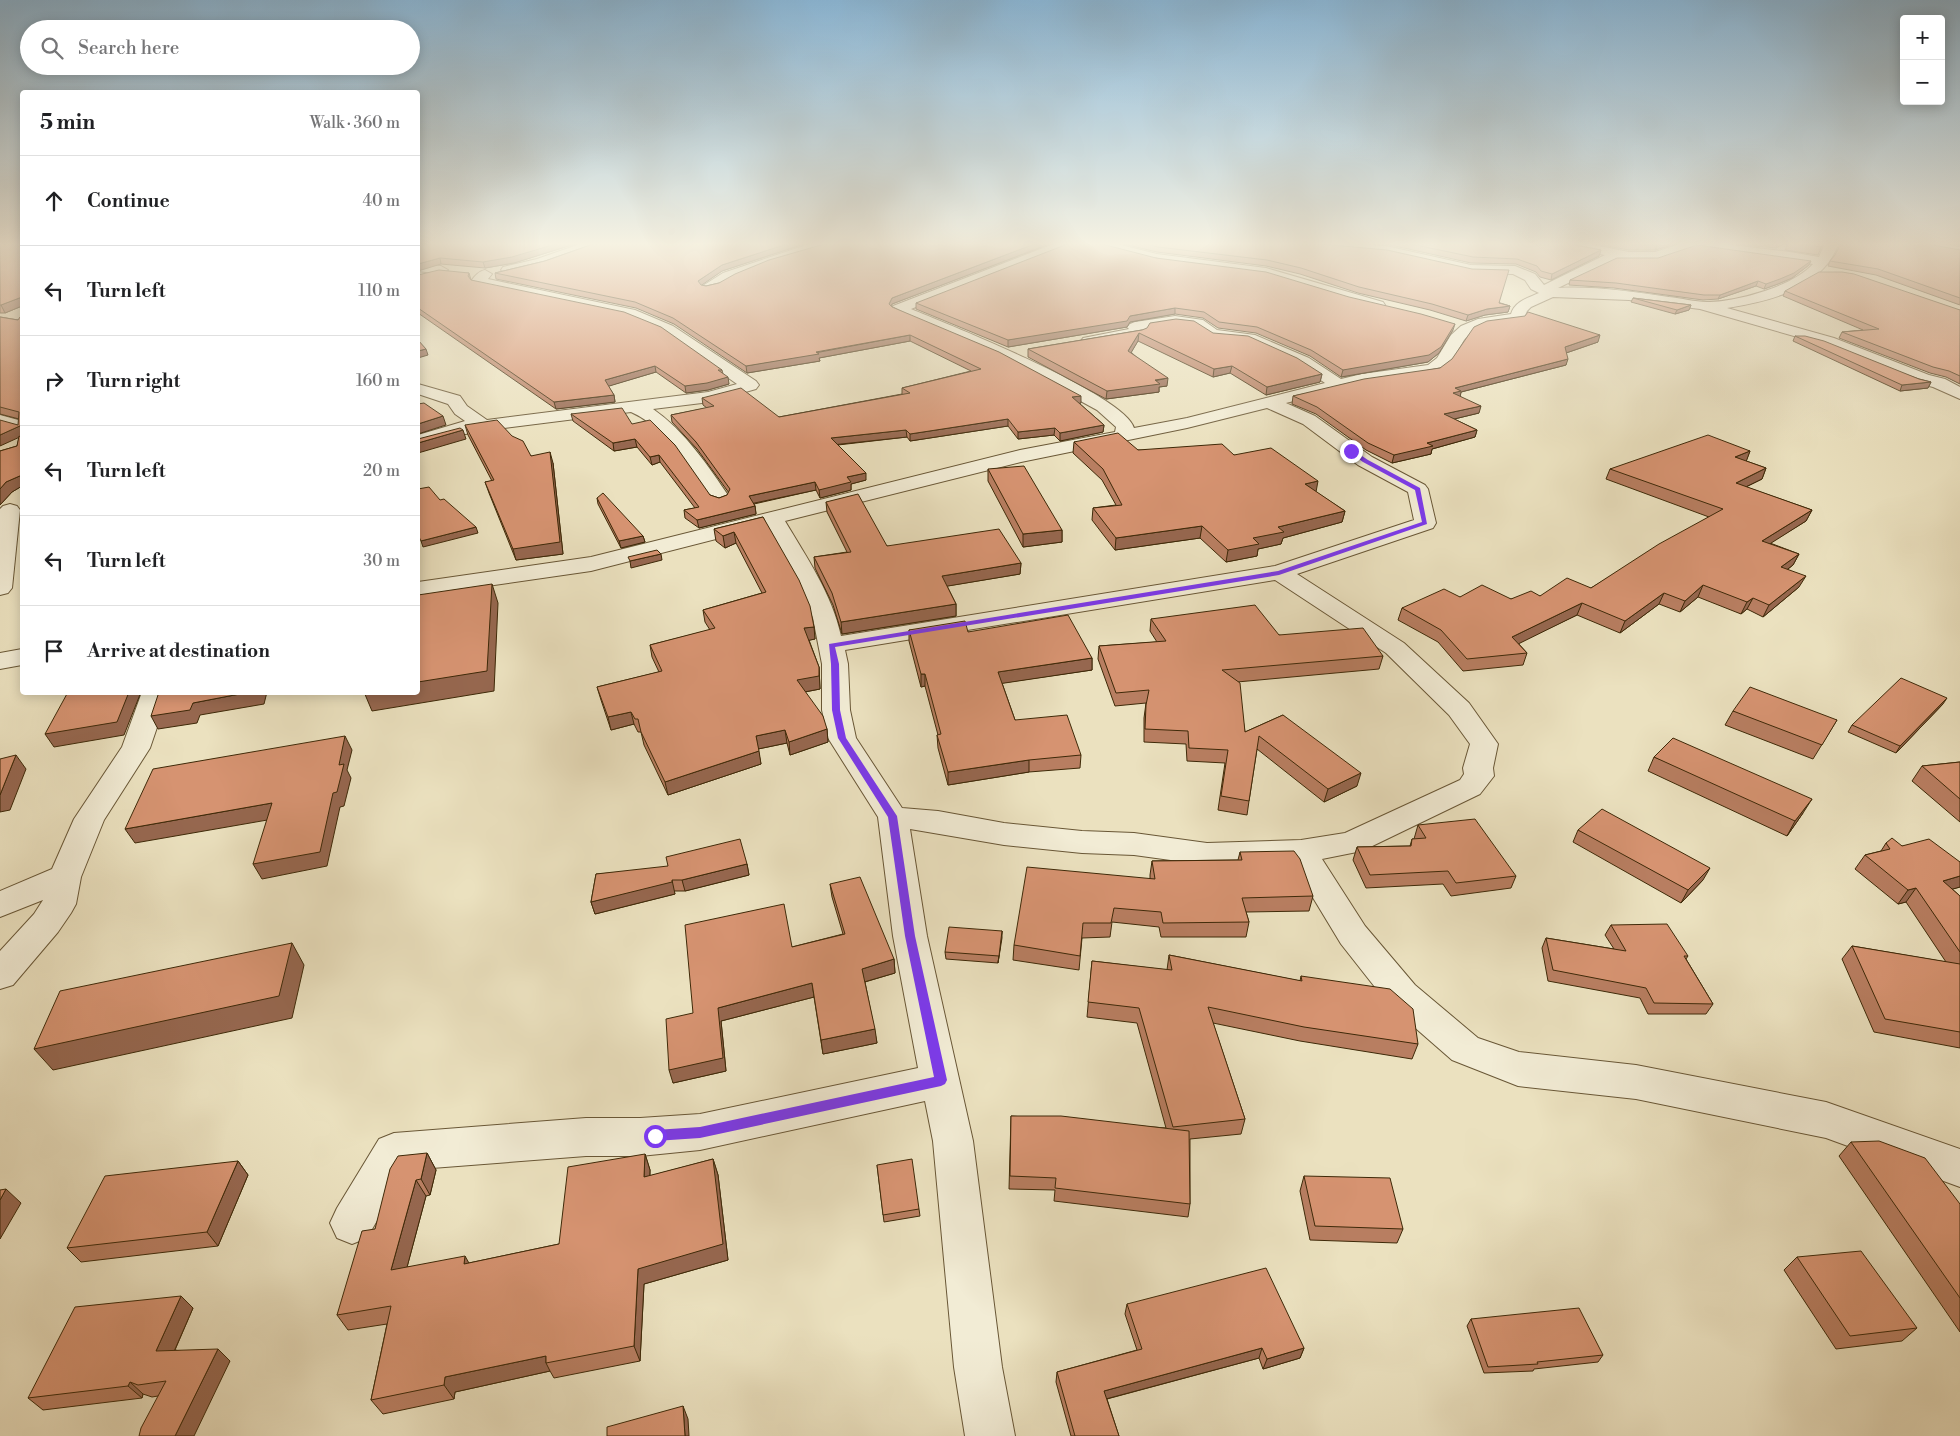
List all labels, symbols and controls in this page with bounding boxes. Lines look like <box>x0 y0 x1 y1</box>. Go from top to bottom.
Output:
map controls <box>1900 15 1945 105</box>
button: + <box>1900 15 1945 60</box>
search box <box>20 20 420 75</box>
icon: search <box>38 34 66 62</box>
text: Search here <box>78 36 179 60</box>
button: − <box>1900 60 1945 105</box>
text: 5 min <box>40 110 95 136</box>
text: Walk · 360 m <box>310 113 400 133</box>
icon: ahead <box>40 187 68 215</box>
text: Continue <box>87 189 170 213</box>
text: 40 m <box>363 191 400 211</box>
icon: left <box>40 277 68 305</box>
text: Turn left <box>87 279 166 303</box>
text: 110 m <box>358 281 400 301</box>
icon: right <box>40 367 68 395</box>
text: Turn right <box>87 369 180 393</box>
text: 160 m <box>356 371 400 391</box>
route end <box>1340 440 1363 463</box>
icon: left <box>40 457 68 485</box>
text: Turn left <box>87 459 166 483</box>
text: 20 m <box>363 461 400 481</box>
icon: left <box>40 547 68 575</box>
text: Turn left <box>87 549 166 573</box>
text: 30 m <box>363 551 400 571</box>
icon: arrive <box>40 637 68 665</box>
text: Arrive at destination <box>87 639 270 663</box>
route start <box>644 1125 667 1148</box>

